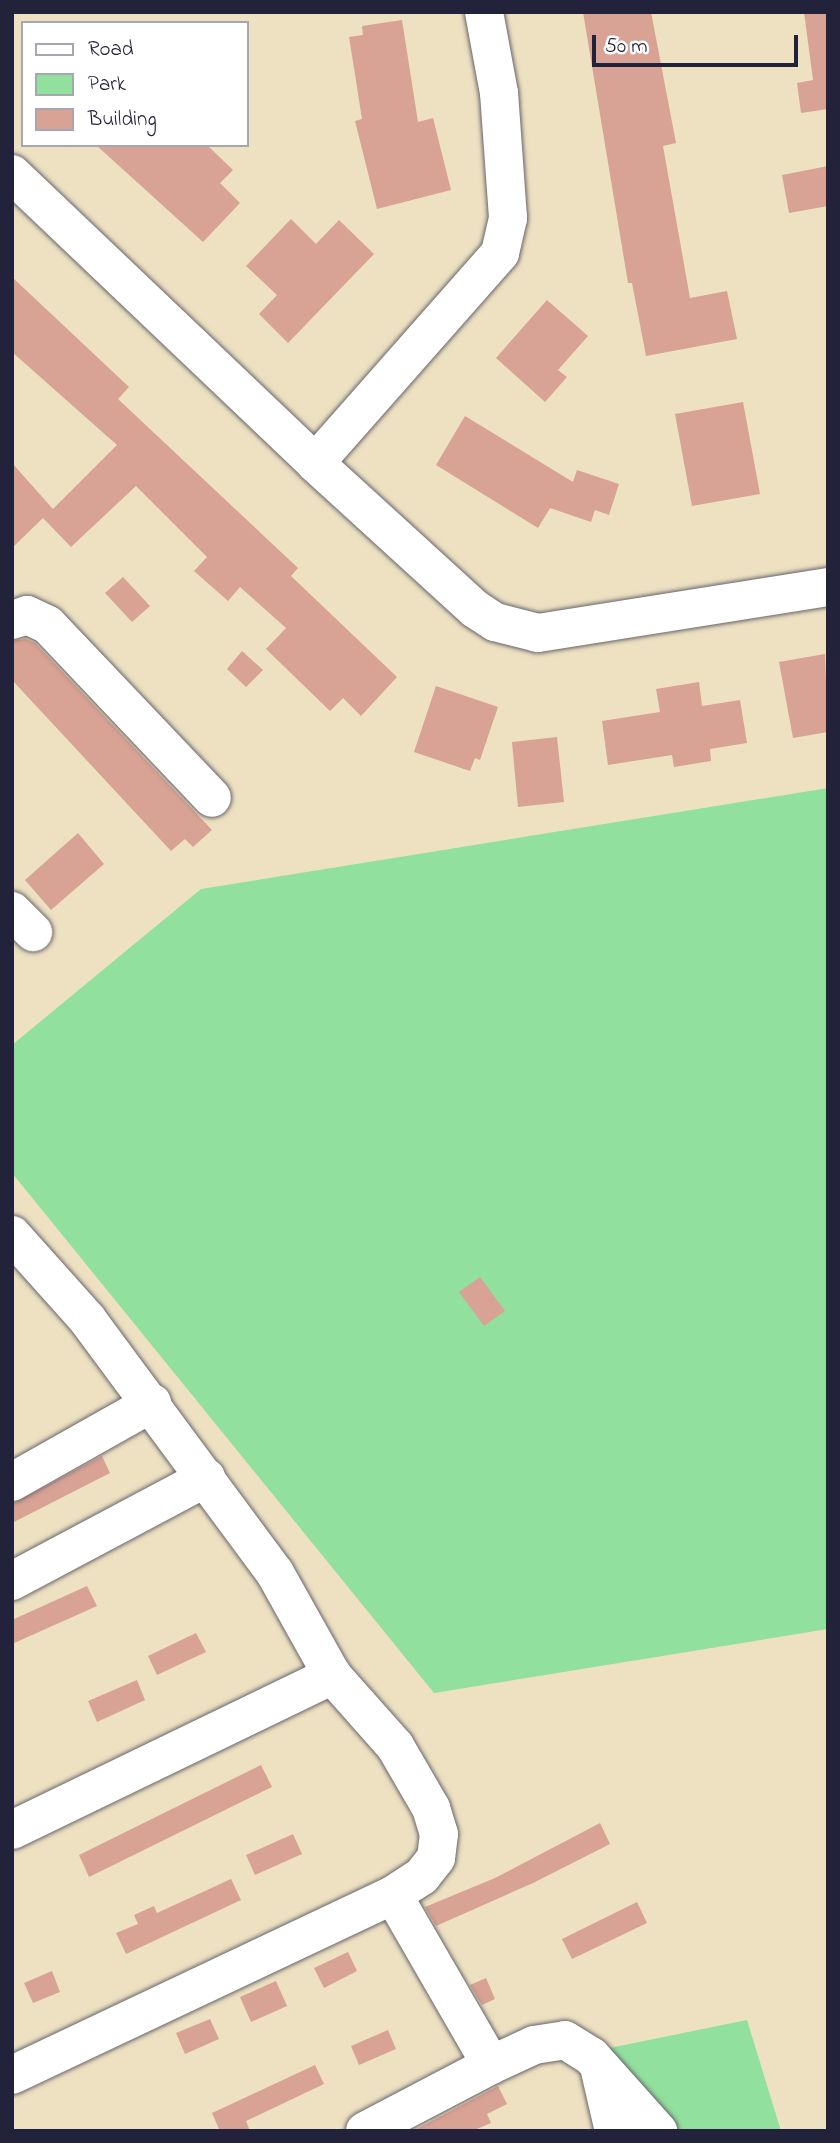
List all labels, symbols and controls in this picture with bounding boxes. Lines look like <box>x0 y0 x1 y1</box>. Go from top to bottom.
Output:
legend <box>21 21 248 147</box>
scale bar <box>595 21 802 65</box>
text: 50 m <box>605 32 648 62</box>
text: Road <box>88 35 134 65</box>
text: Park <box>88 70 126 100</box>
text: Building <box>88 105 157 135</box>

